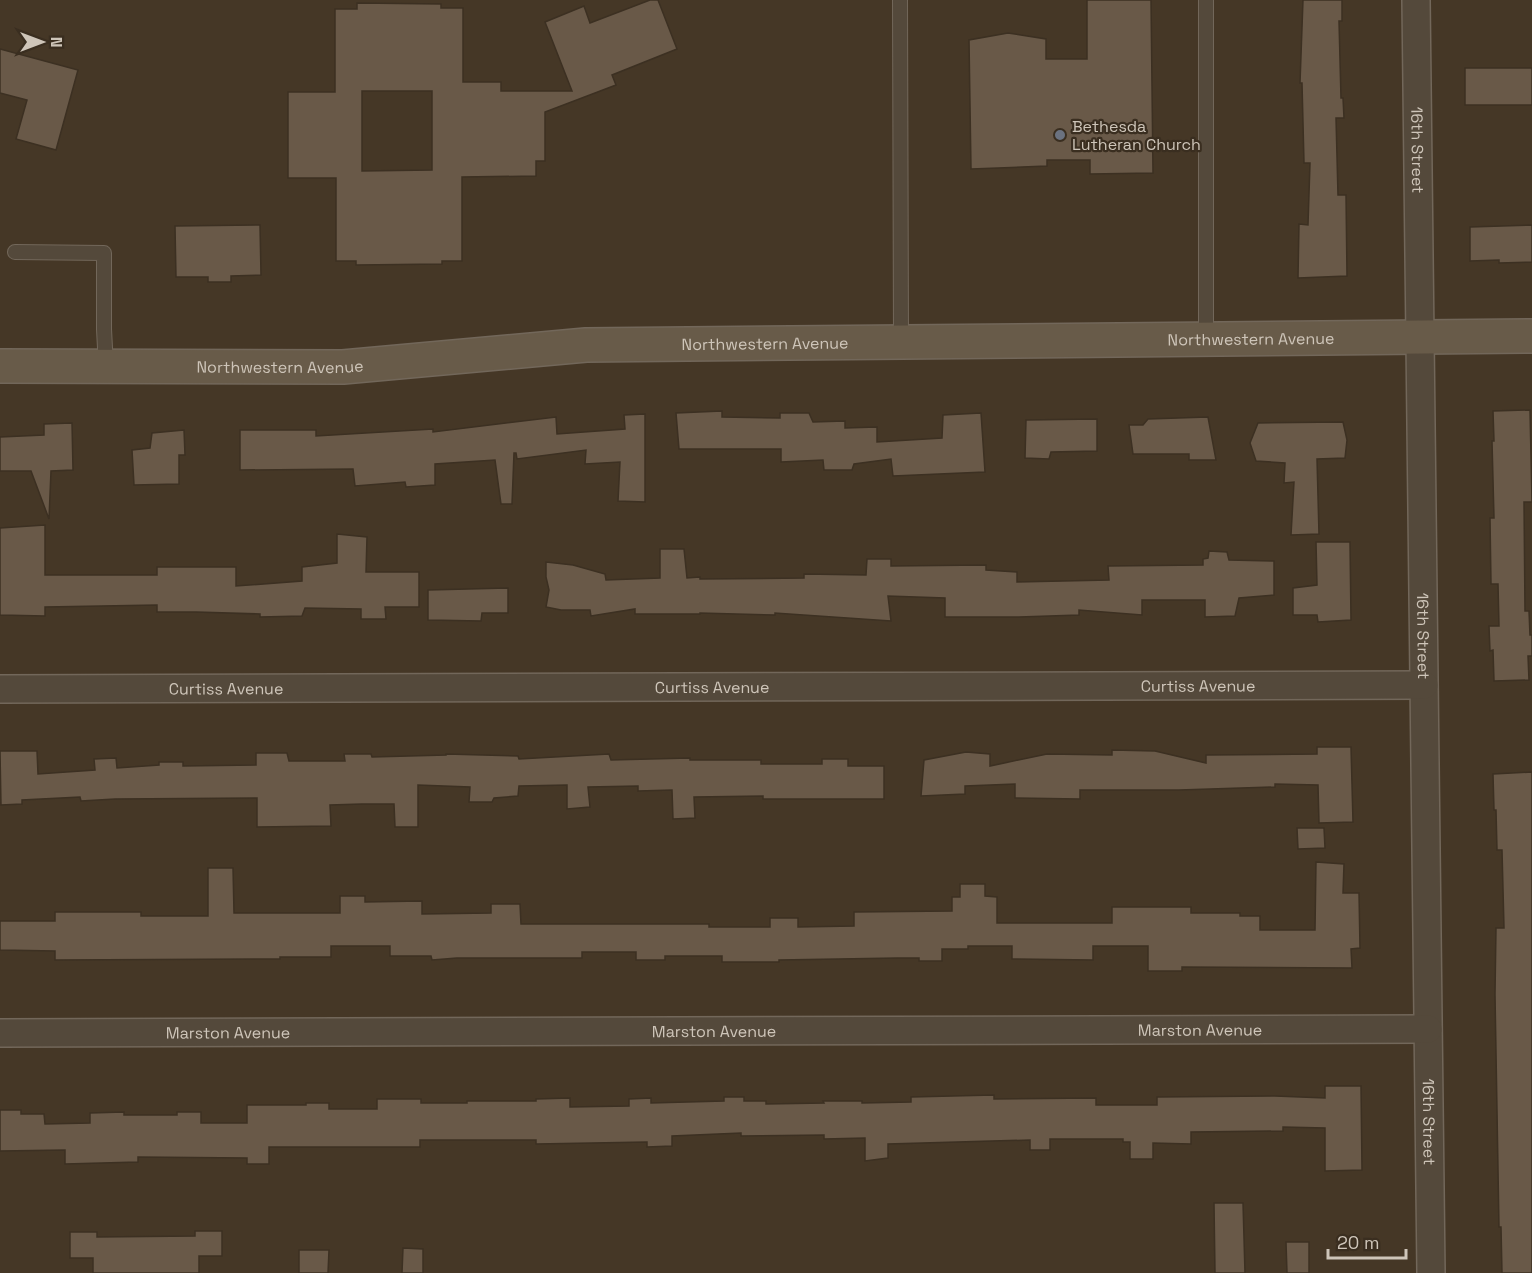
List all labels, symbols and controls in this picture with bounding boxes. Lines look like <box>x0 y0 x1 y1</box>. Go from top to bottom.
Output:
north arrow <box>12 12 72 72</box>
text: N <box>46 37 67 47</box>
street label: 16th Street <box>1406 106 1428 193</box>
place label: Bethesda Lutheran Church <box>1072 116 1201 155</box>
marker: Bethesda Lutheran Church <box>1053 128 1067 142</box>
street label: Northwestern Avenue <box>1167 328 1335 350</box>
street label: Northwestern Avenue <box>681 333 849 355</box>
street label: Northwestern Avenue <box>196 355 364 378</box>
street label: 16th Street <box>1412 592 1434 679</box>
street label: Curtiss Avenue <box>1141 675 1255 697</box>
street label: Curtiss Avenue <box>655 677 769 698</box>
street label: Curtiss Avenue <box>169 678 283 700</box>
street label: Marston Avenue <box>1138 1019 1262 1041</box>
street label: Marston Avenue <box>652 1021 776 1042</box>
street label: Marston Avenue <box>166 1022 290 1044</box>
street label: 16th Street <box>1418 1078 1440 1165</box>
scale bar <box>1328 1222 1406 1260</box>
text: 20 m <box>1337 1231 1380 1254</box>

